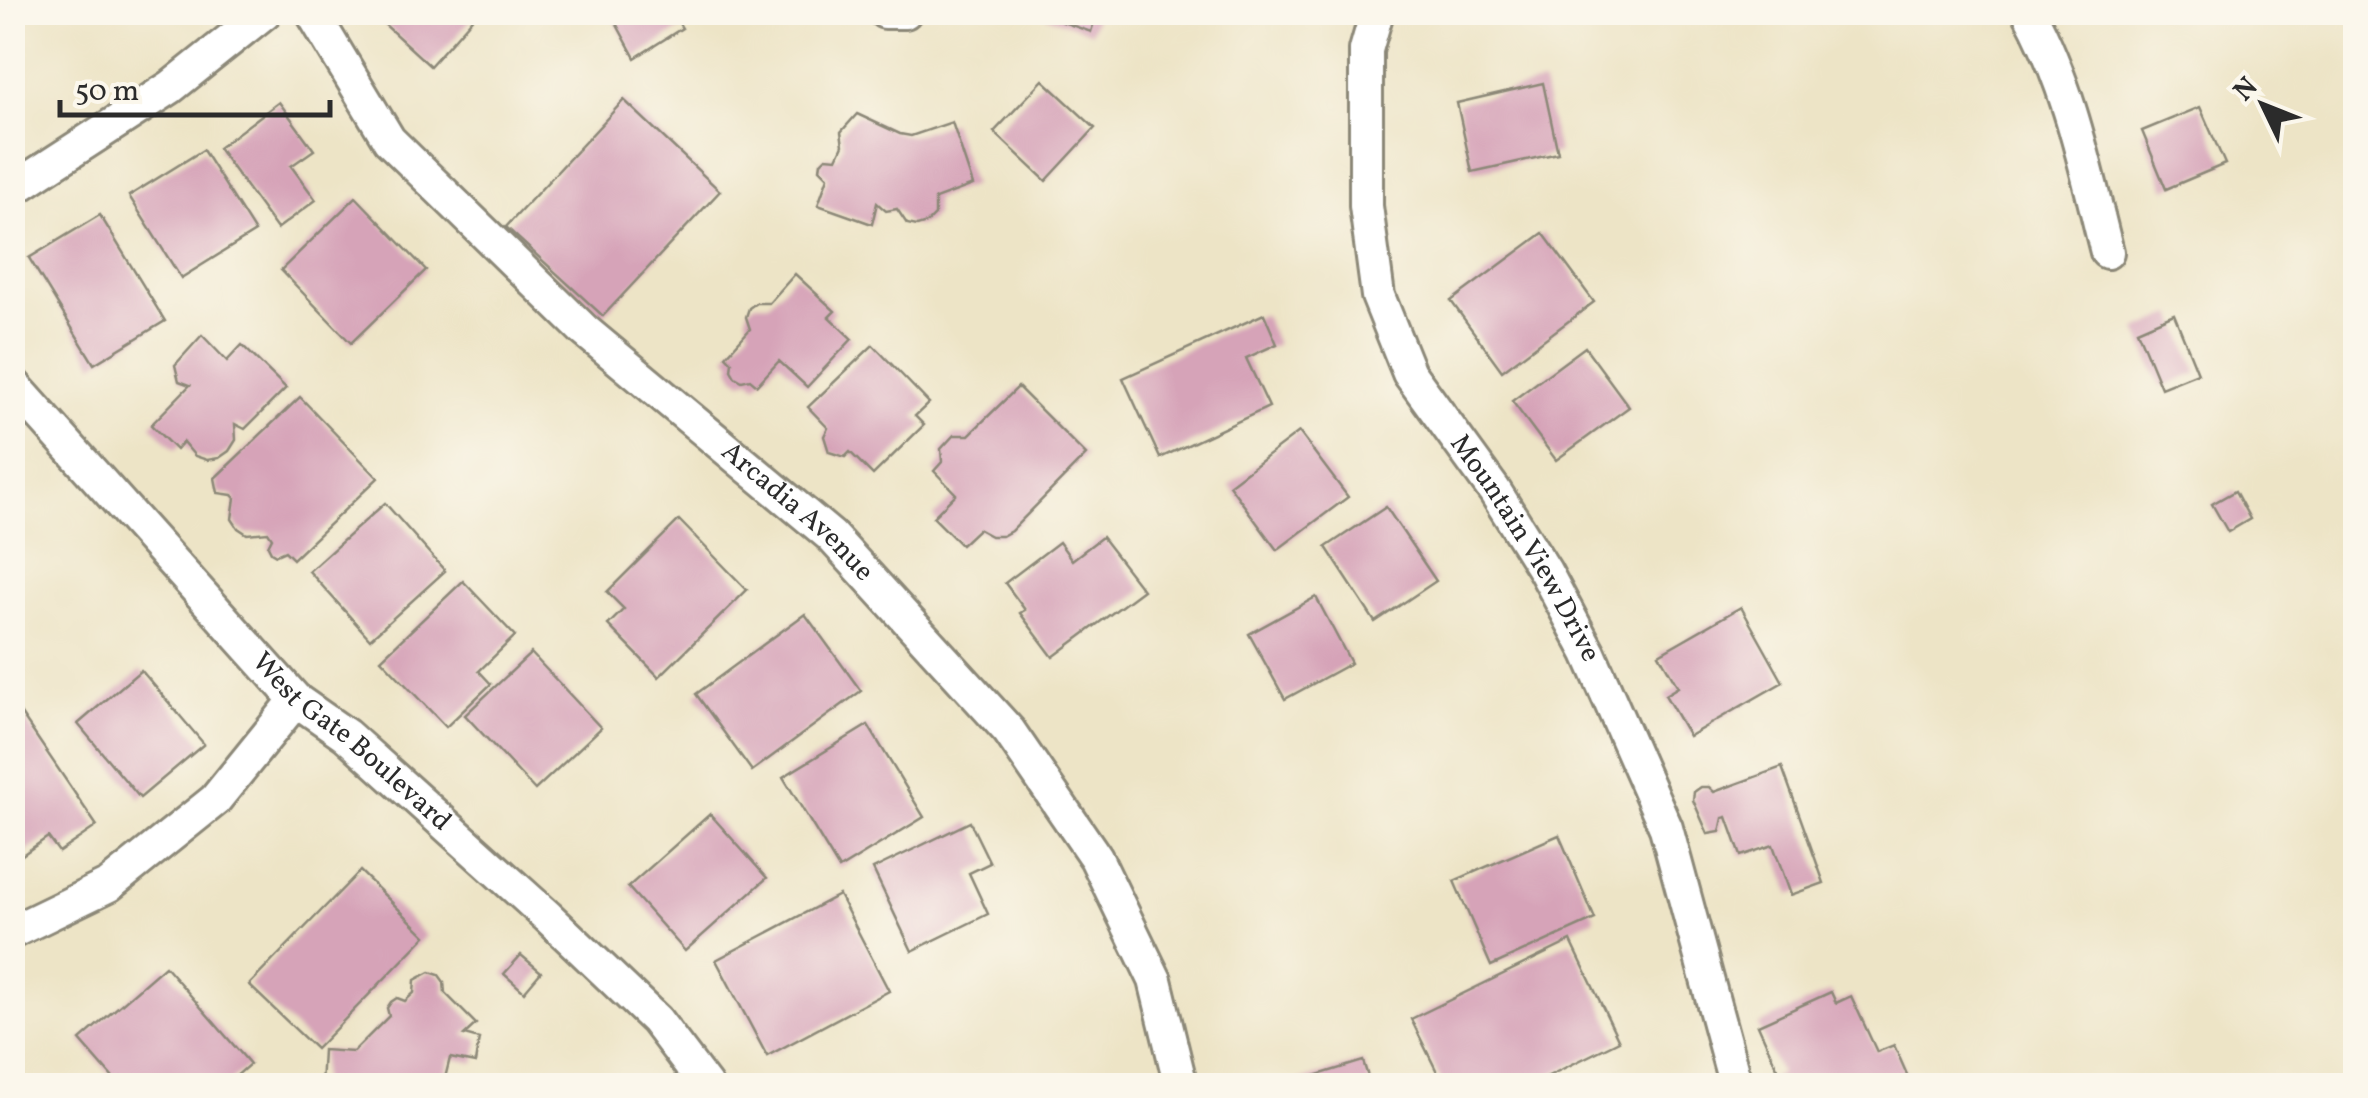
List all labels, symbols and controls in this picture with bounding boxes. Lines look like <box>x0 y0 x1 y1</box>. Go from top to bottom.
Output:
scale bar <box>60 55 330 117</box>
north arrow <box>2213 55 2313 155</box>
text: N <box>2225 69 2268 110</box>
text: 50 m <box>75 71 139 113</box>
street label: Mountain View Drive <box>1440 426 1610 668</box>
street label: Arcadia Avenue <box>713 433 883 590</box>
street label: West Gate Boulevard <box>243 644 460 840</box>

